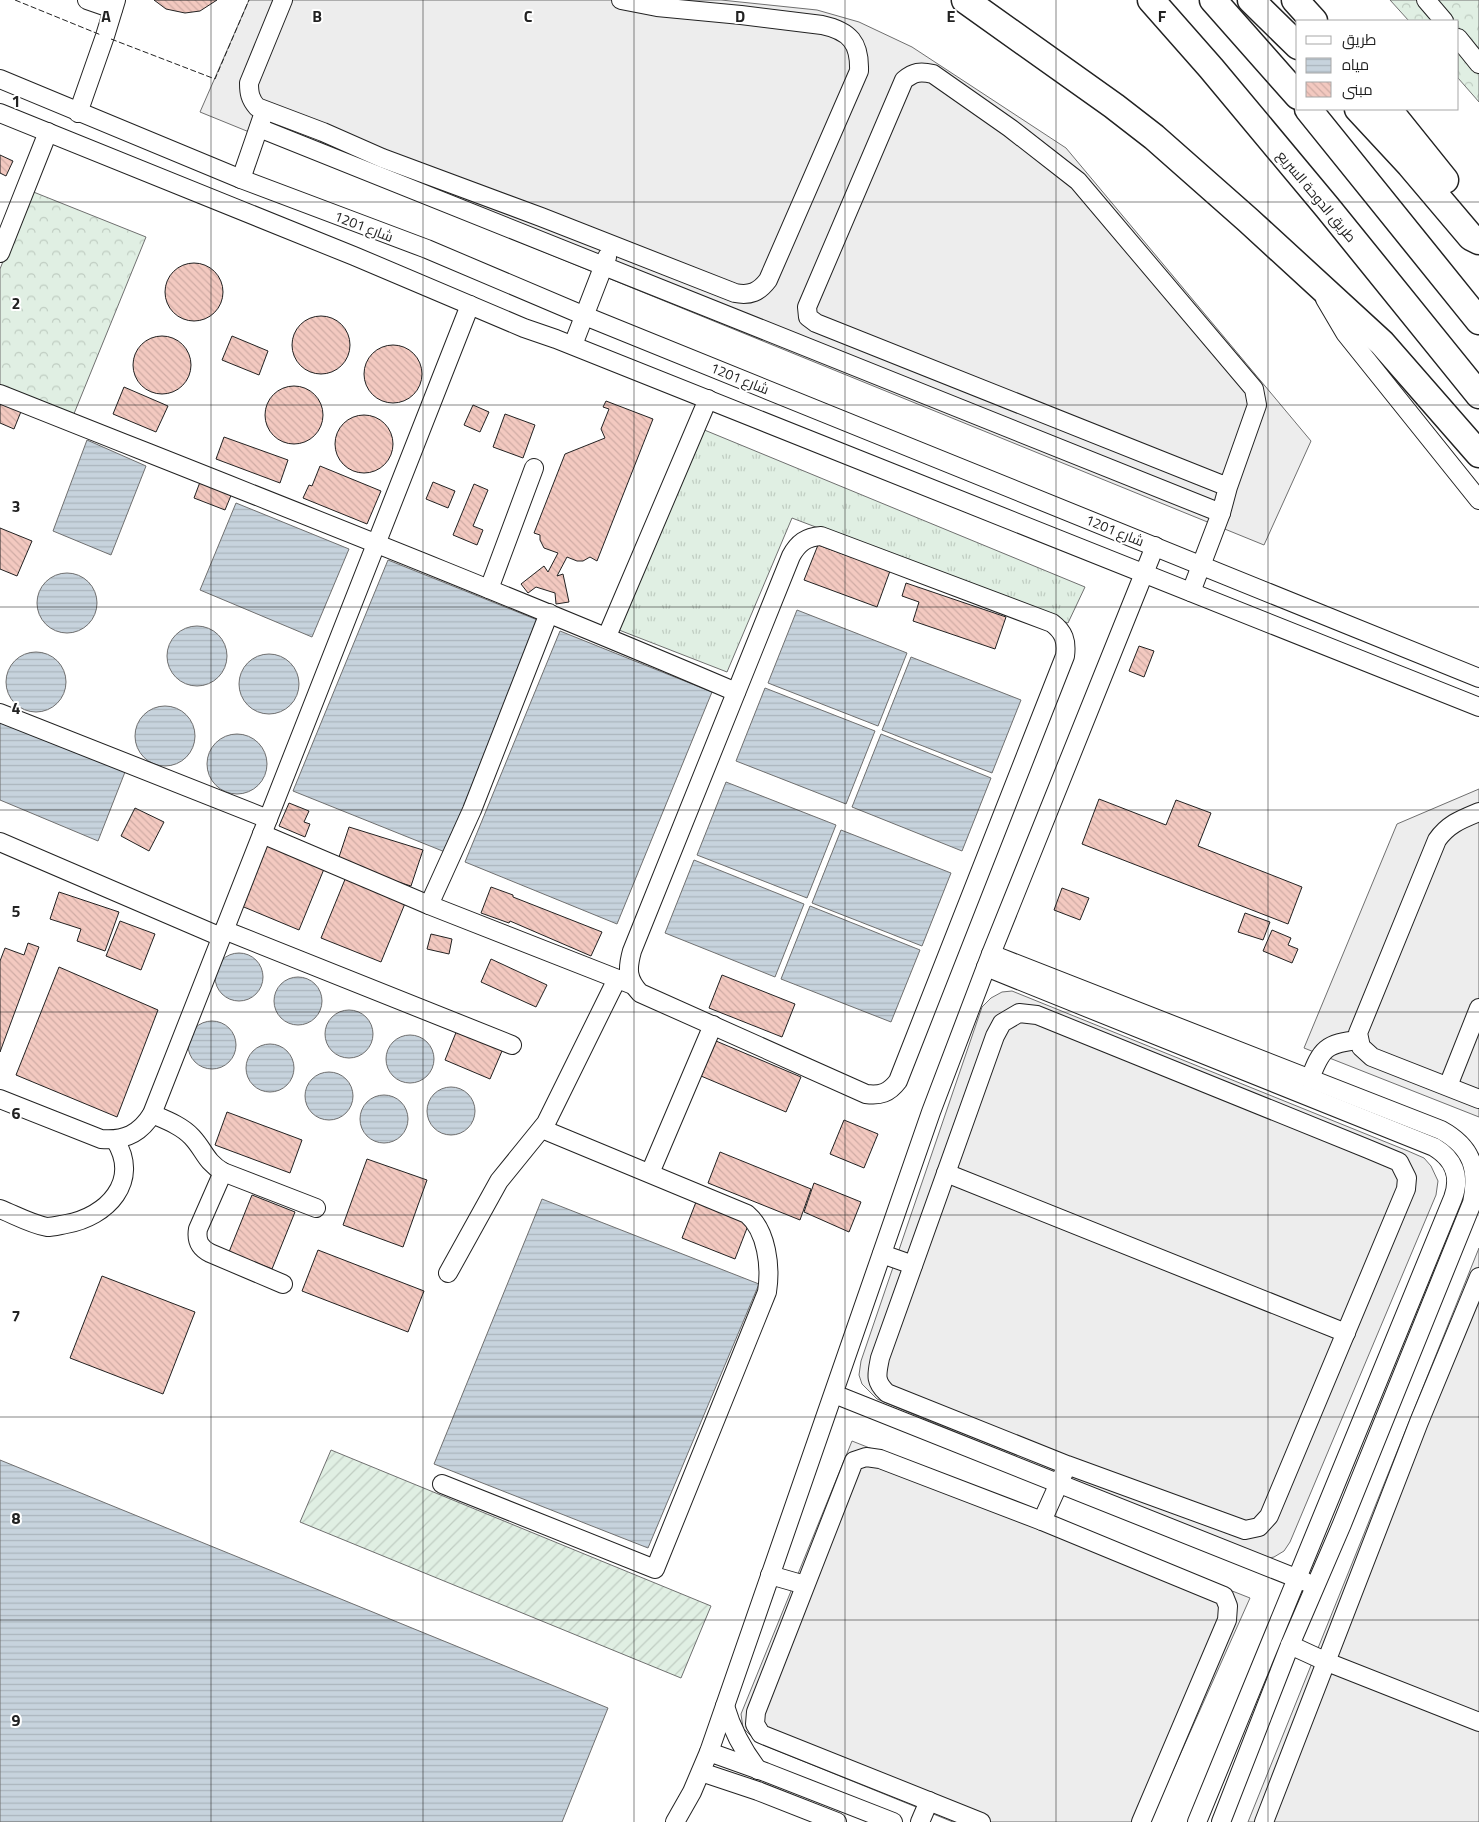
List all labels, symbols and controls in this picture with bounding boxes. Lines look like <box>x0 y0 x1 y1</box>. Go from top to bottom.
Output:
text: A <box>101 4 111 28</box>
text: B <box>312 4 322 28</box>
text: C <box>524 4 533 28</box>
text: D <box>735 4 745 28</box>
text: E <box>947 4 956 28</box>
text: F <box>1158 4 1167 28</box>
legend <box>1296 20 1459 110</box>
text: طريق <box>1342 28 1376 51</box>
text: مياه <box>1342 53 1369 76</box>
text: مبنى <box>1342 78 1373 101</box>
text: 1 <box>12 89 20 113</box>
street label: طريق الدوحة السريع <box>1272 146 1362 246</box>
street label: شارع 1201 <box>331 205 397 247</box>
text: 2 <box>12 291 20 315</box>
street label: شارع 1201 <box>708 357 772 399</box>
text: 3 <box>12 494 20 518</box>
street label: شارع 1201 <box>1083 509 1147 551</box>
text: 4 <box>12 696 21 720</box>
text: 5 <box>12 899 21 923</box>
text: 6 <box>12 1101 21 1125</box>
text: 7 <box>12 1304 20 1328</box>
text: 8 <box>12 1506 21 1530</box>
text: 9 <box>12 1708 21 1732</box>

